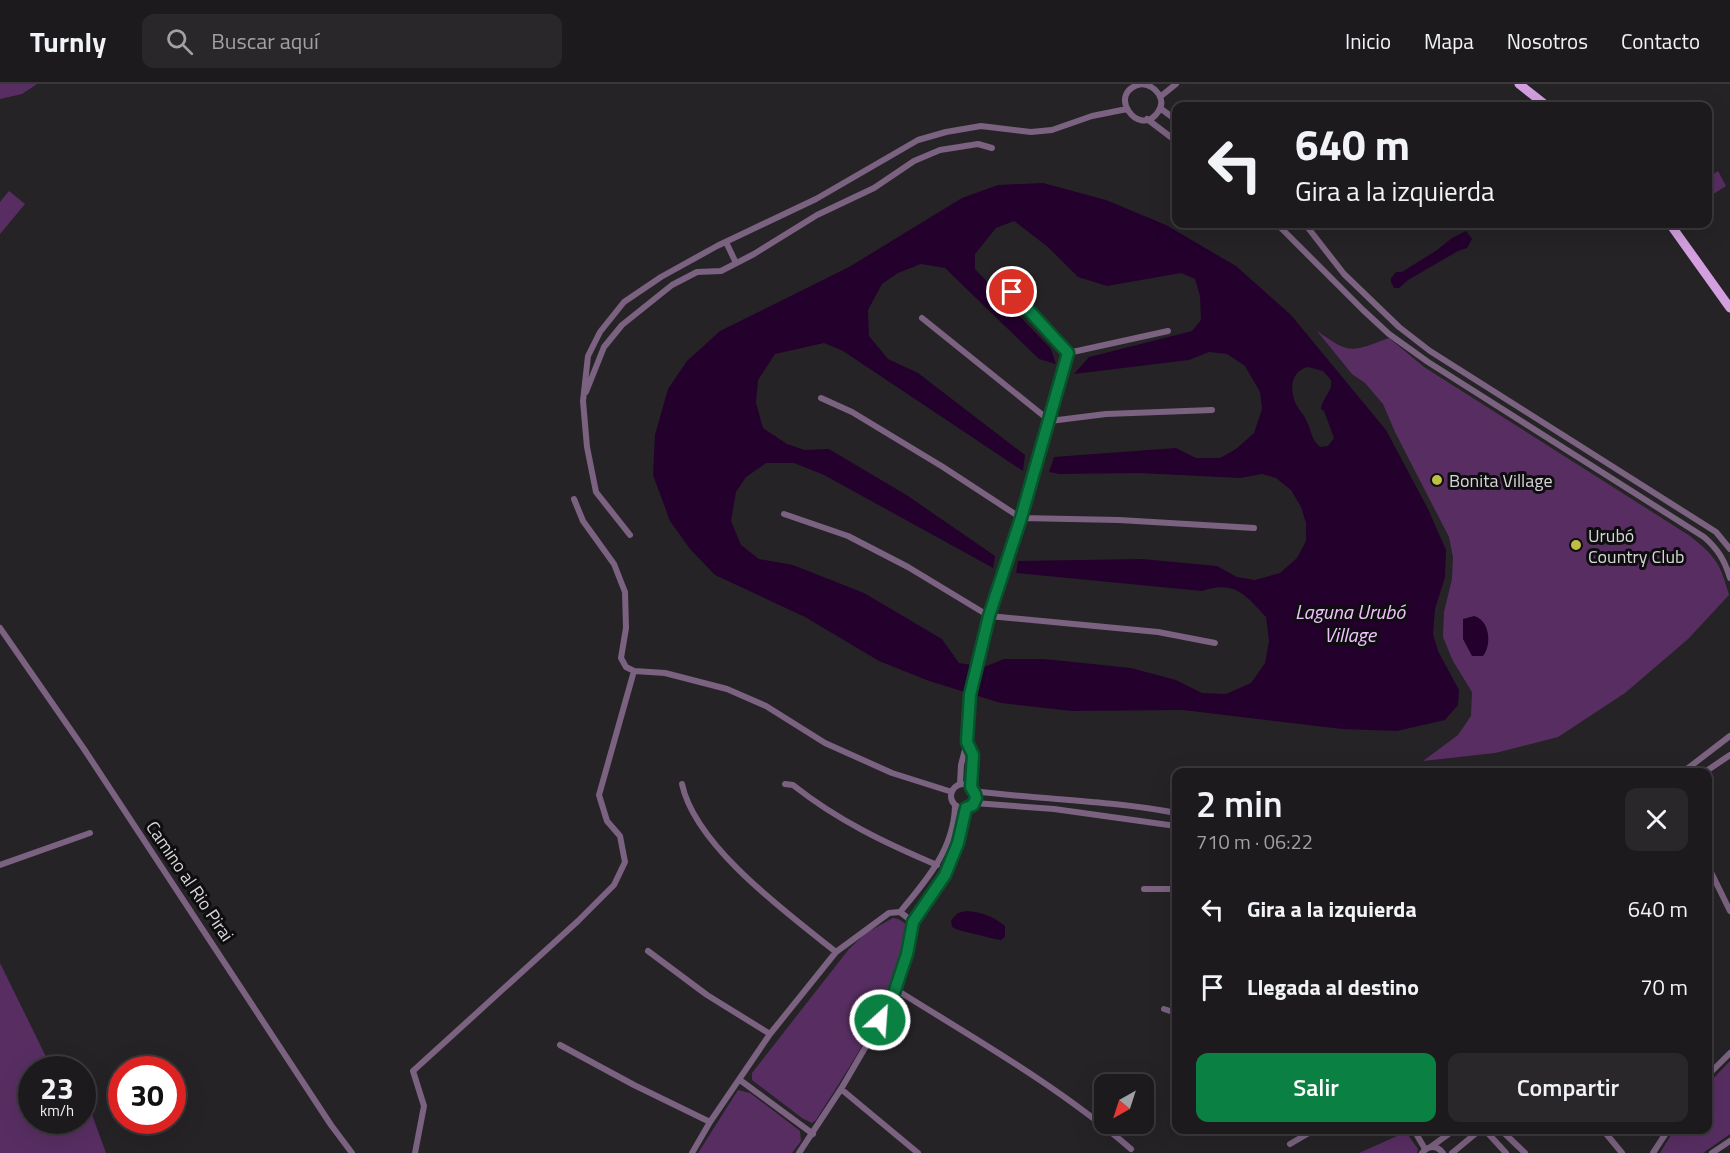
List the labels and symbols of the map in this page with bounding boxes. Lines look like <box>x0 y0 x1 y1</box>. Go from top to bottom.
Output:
pin <box>986 266 1037 317</box>
place label: Bonita Village <box>1449 467 1553 494</box>
marker: Bonita Village <box>1430 473 1444 487</box>
place label: Urubó Country Club <box>1588 522 1684 570</box>
marker: Urubó Country Club <box>1569 538 1583 552</box>
water label: Laguna Urubó Village <box>1295 596 1406 650</box>
street label: Camino al Rio Pirai <box>140 815 240 947</box>
position arrow <box>848 988 912 1052</box>
speed limit sign: 30 <box>108 1056 186 1134</box>
north arrow <box>1094 1074 1154 1134</box>

